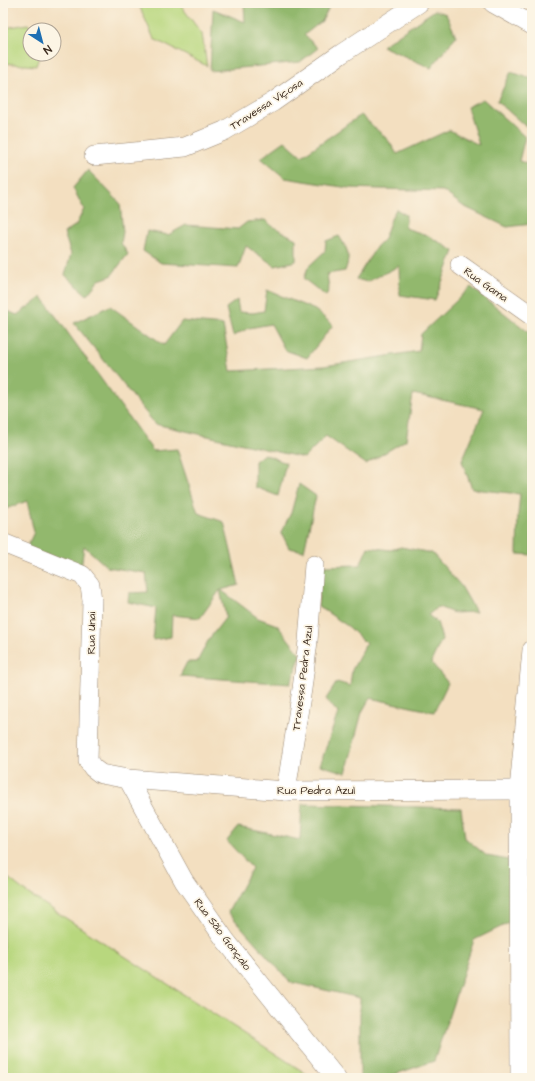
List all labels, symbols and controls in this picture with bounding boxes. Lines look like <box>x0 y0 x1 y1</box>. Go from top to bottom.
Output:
north arrow <box>22 22 62 62</box>
text: N <box>40 42 55 58</box>
street label: Travessa Viçosa <box>227 75 306 134</box>
street label: Rua Gama <box>461 264 511 305</box>
street label: Rua Unai <box>84 611 99 654</box>
street label: Travessa Pedra Azul <box>289 624 316 731</box>
street label: Rua Pedra Azul <box>277 783 355 798</box>
street label: Rua São Gonçalo <box>191 895 255 974</box>

